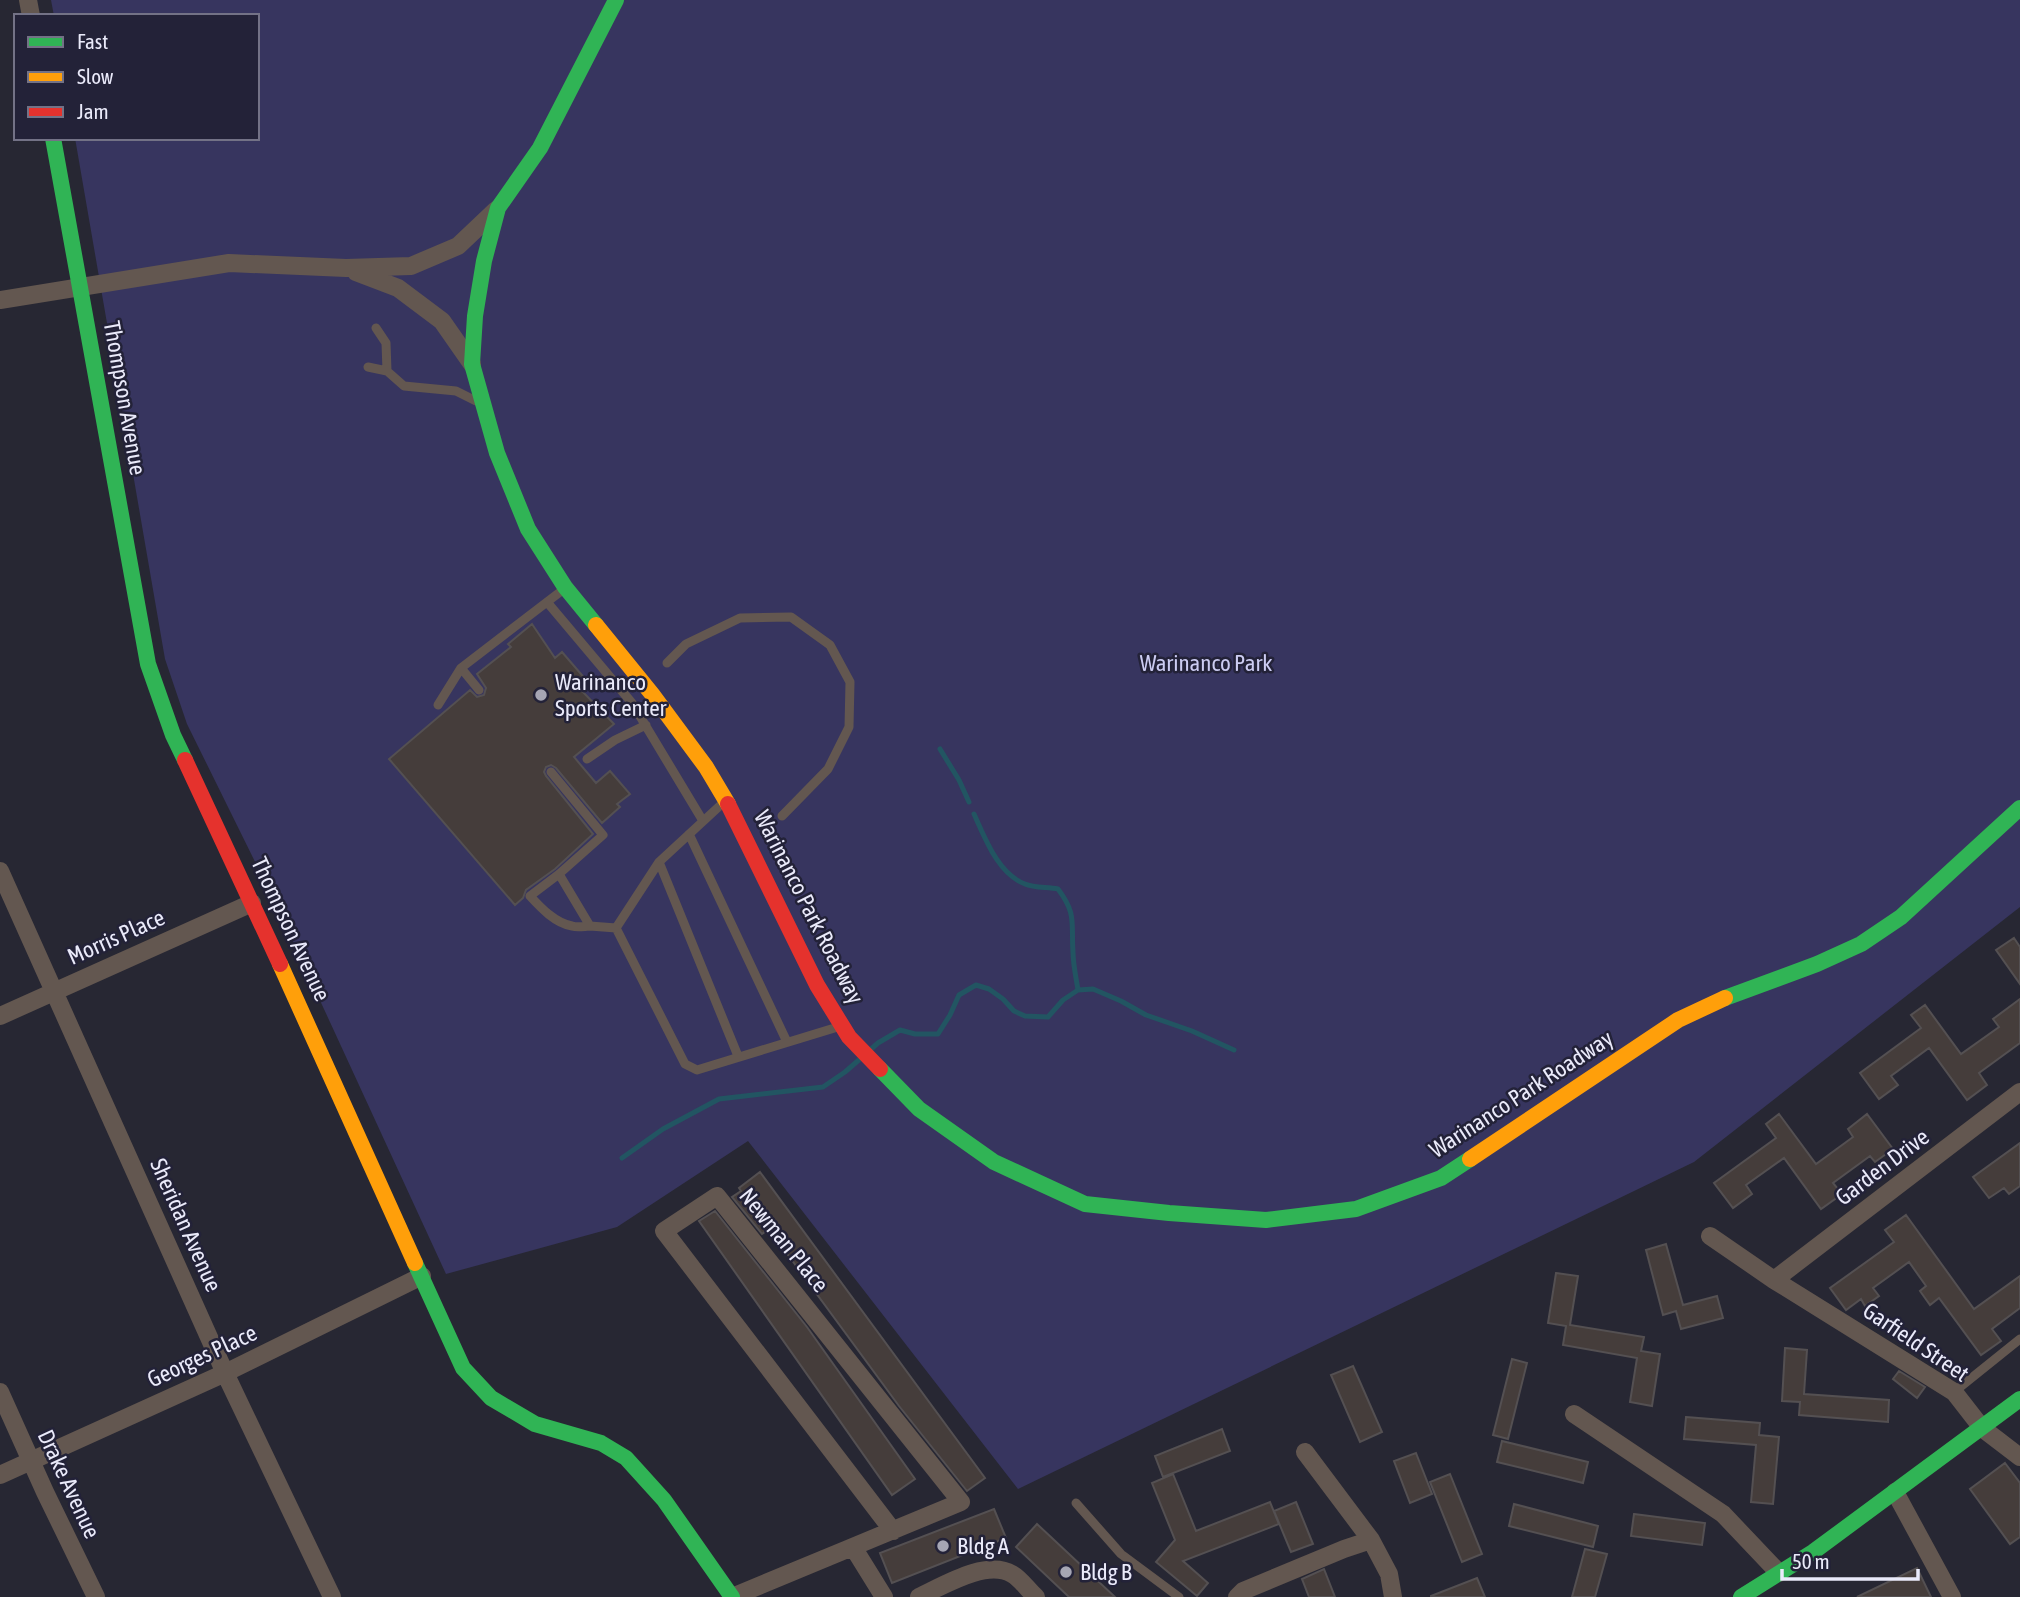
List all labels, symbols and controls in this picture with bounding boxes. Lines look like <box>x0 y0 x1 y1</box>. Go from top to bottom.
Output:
legend <box>14 14 259 140</box>
text: Fast <box>77 29 108 53</box>
text: Slow <box>77 64 114 88</box>
text: Jam <box>77 99 109 123</box>
street label: Thompson Avenue <box>99 319 151 477</box>
park label: Warinanco Park <box>1140 650 1272 676</box>
place label: Warinanco Sports Center <box>555 669 668 721</box>
marker: Warinanco Sports Center <box>533 687 549 703</box>
street label: Warinanco Park Roadway <box>749 806 869 1008</box>
street label: Thompson Avenue <box>246 853 336 1005</box>
street label: Morris Place <box>63 904 169 970</box>
street label: Warinanco Park Roadway <box>1424 1025 1618 1163</box>
street label: Garden Drive <box>1830 1124 1934 1210</box>
street label: Sheridan Avenue <box>145 1154 227 1296</box>
street label: Newman Place <box>734 1183 834 1297</box>
street label: Garfield Street <box>1858 1297 1974 1387</box>
street label: Georges Place <box>143 1319 261 1393</box>
street label: Drake Avenue <box>33 1426 105 1542</box>
place label: Bldg A <box>957 1533 1010 1559</box>
marker: Bldg A <box>935 1538 951 1554</box>
scale bar <box>1782 1538 1918 1582</box>
text: 50 m <box>1792 1549 1830 1573</box>
place label: Bldg B <box>1080 1559 1132 1585</box>
marker: Bldg B <box>1058 1564 1074 1580</box>

